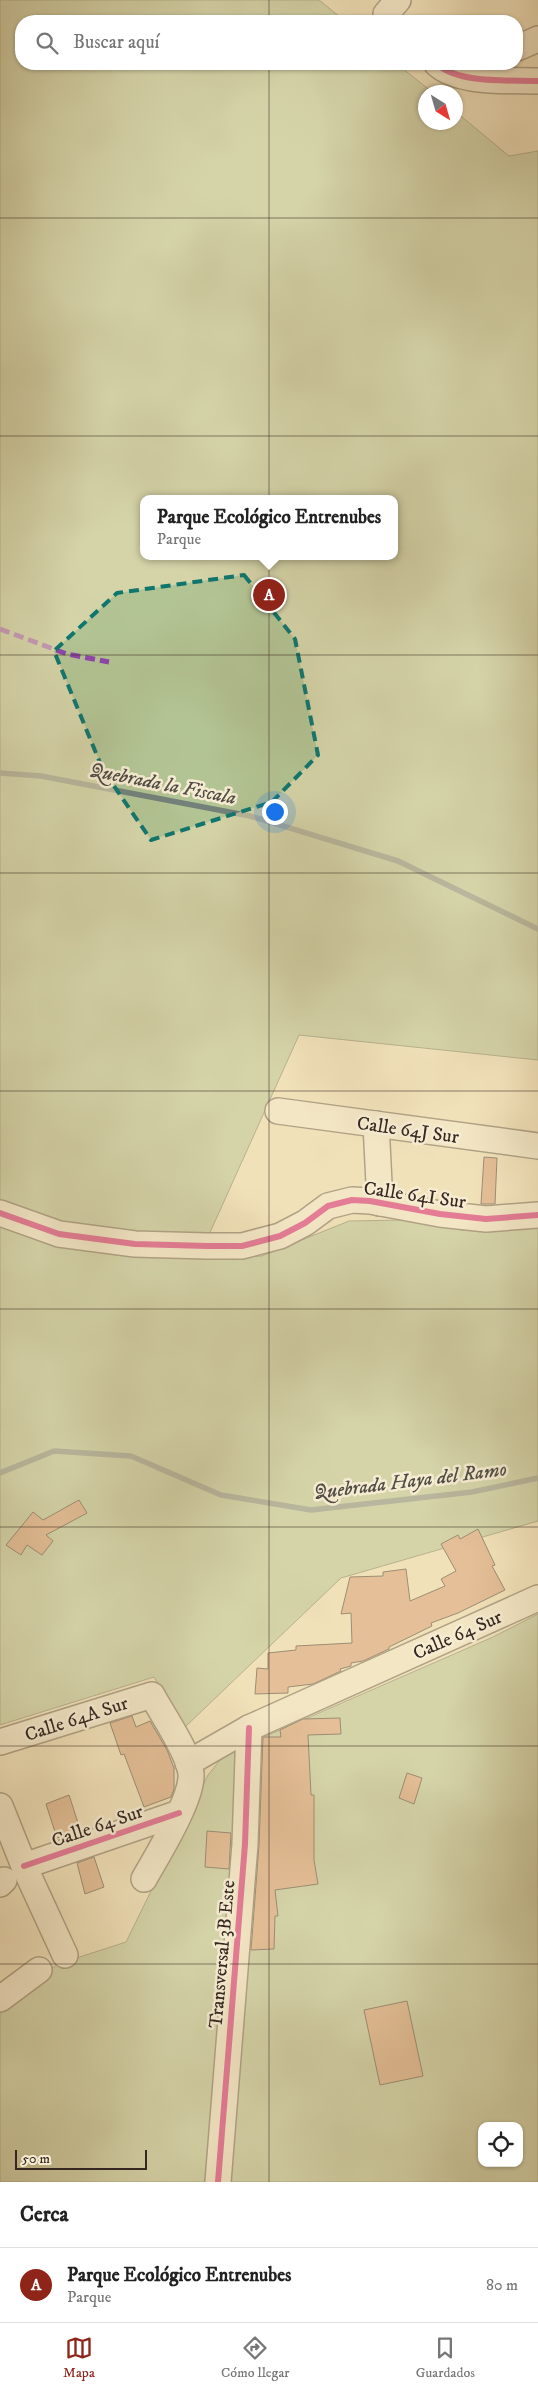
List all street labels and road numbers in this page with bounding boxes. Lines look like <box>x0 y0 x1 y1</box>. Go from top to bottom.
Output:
street label: Calle 64J Sur <box>355 1112 460 1149</box>
street label: Calle 64I Sur <box>362 1177 467 1214</box>
street label: Calle 64 Sur <box>409 1606 506 1665</box>
street label: Calle 64A Sur <box>22 1692 131 1747</box>
street label: Calle 64 Sur <box>49 1800 146 1853</box>
street label: Transversal 3B Este <box>205 1879 240 2029</box>

